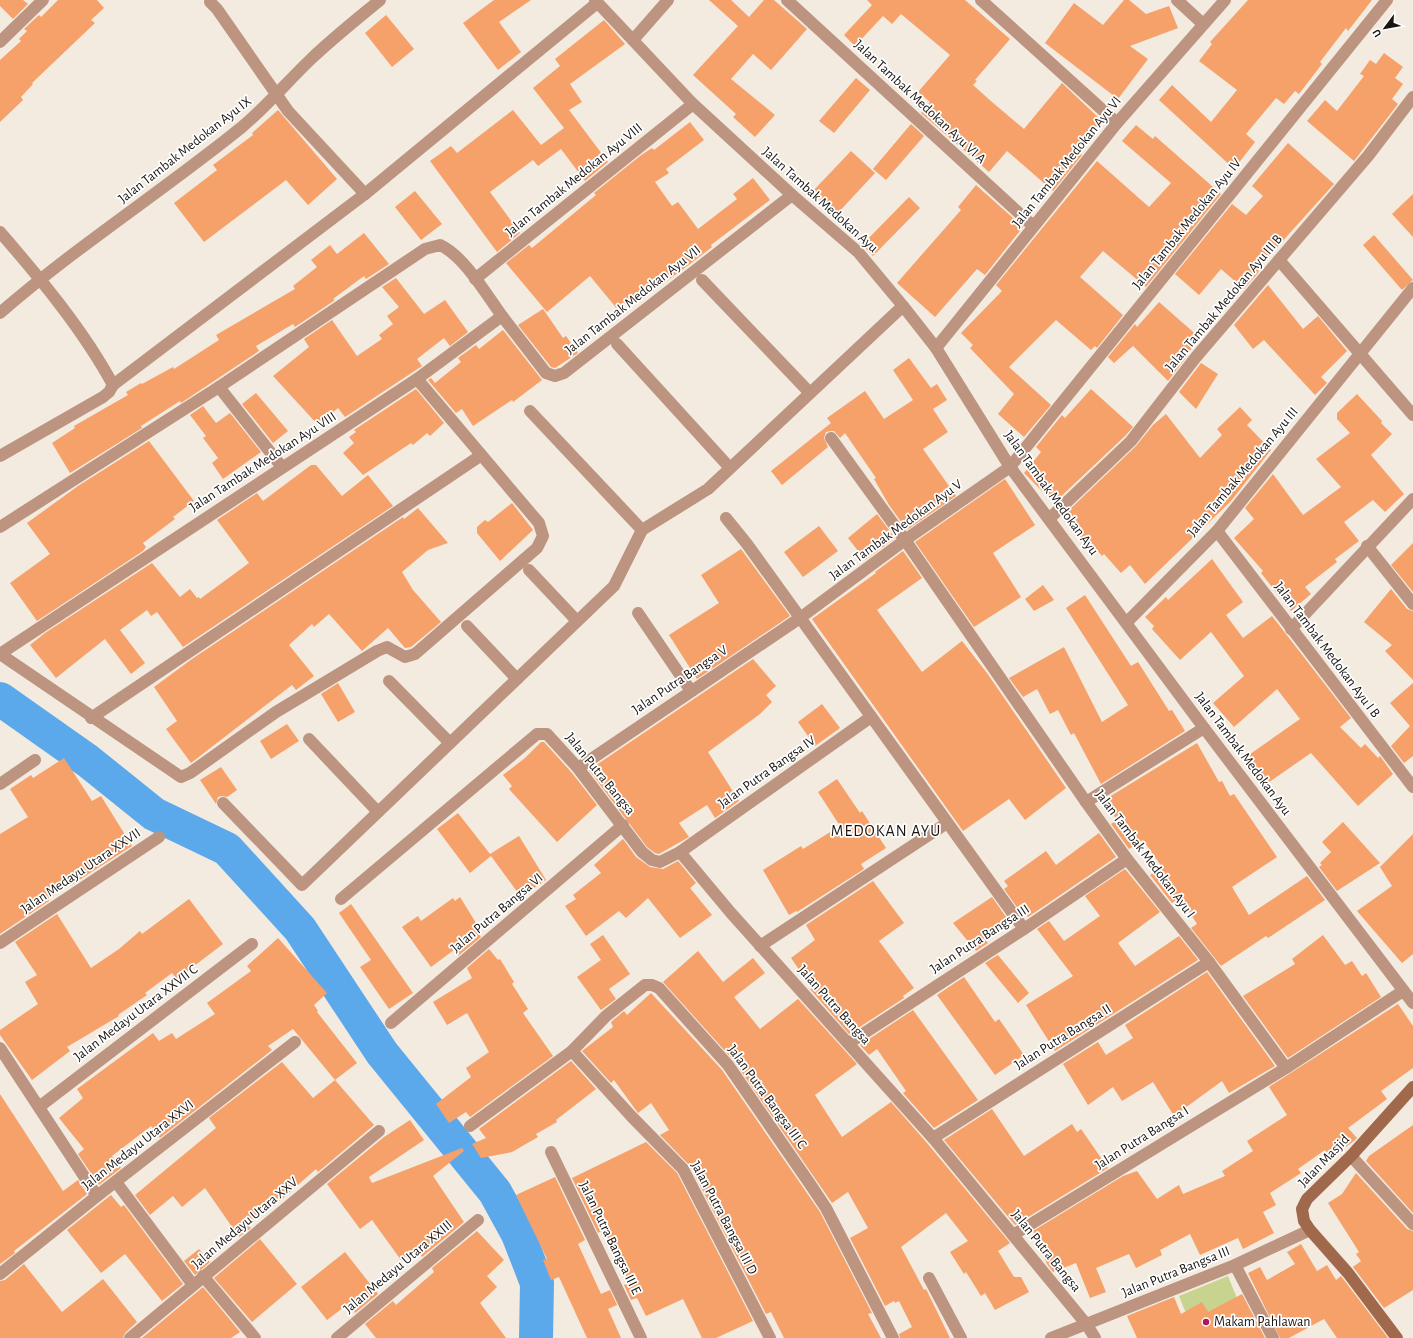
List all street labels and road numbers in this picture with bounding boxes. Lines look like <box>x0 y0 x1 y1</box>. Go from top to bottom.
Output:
street label: Jalan Tambak Medokan Ayu VI A <box>851 37 989 167</box>
street label: Jalan Tambak Medokan Ayu IX <box>116 94 254 206</box>
street label: Jalan Tambak Medokan Ayu VI <box>1010 94 1124 230</box>
street label: Jalan Tambak Medokan Ayu VIII <box>503 121 645 239</box>
street label: Jalan Tambak Medokan Ayu <box>760 145 880 255</box>
street label: Jalan Tambak Medokan Ayu IV <box>1130 156 1244 292</box>
street label: Jalan Tambak Medokan Ayu III B <box>1163 232 1285 374</box>
street label: Jalan Tambak Medokan Ayu VII <box>563 243 703 357</box>
street label: Jalan Tambak Medokan Ayu III <box>1185 405 1301 539</box>
street label: Jalan Tambak Medokan Ayu VIII <box>187 409 339 515</box>
street label: Jalan Tambak Medokan Ayu <box>1001 428 1101 558</box>
street label: Jalan Tambak Medokan Ayu V <box>827 477 965 583</box>
street label: Jalan Tambak Medokan Ayu I B <box>1272 580 1382 720</box>
street label: Jalan Putra Bangsa V <box>630 643 730 717</box>
street label: Jalan Tambak Medokan Ayu <box>1192 690 1294 818</box>
street label: Jalan Putra Bangsa <box>563 730 638 818</box>
street label: Jalan Putra Bangsa IV <box>716 733 818 811</box>
street label: Jalan Tambak Medokan Ayu I <box>1092 787 1198 921</box>
street label: Jalan Medayu Utara XXVII <box>19 826 143 916</box>
street label: Jalan Putra Bangsa VI <box>448 871 546 955</box>
street label: Jalan Putra Bangsa III <box>928 902 1032 976</box>
street label: Jalan Medayu Utara XXVII C <box>72 962 200 1064</box>
street label: Jalan Putra Bangsa <box>795 963 873 1048</box>
street label: Jalan Putra Bangsa II <box>1012 1002 1114 1072</box>
street label: Jalan Putra Bangsa III C <box>725 1043 809 1151</box>
street label: Jalan Medayu Utara XXVI <box>80 1097 196 1193</box>
street label: Jalan Putra Bangsa I <box>1093 1104 1191 1172</box>
street label: Jalan Masjid <box>1296 1132 1352 1190</box>
street label: Jalan Putra Bangsa III D <box>688 1159 760 1277</box>
street label: Jalan Medayu Utara XXV <box>189 1175 301 1271</box>
street label: Jalan Putra Bangsa III E <box>577 1179 644 1297</box>
street label: Jalan Putra Bangsa <box>1009 1207 1084 1295</box>
street label: Jalan Medayu Utara XXIII <box>341 1218 455 1316</box>
street label: Jalan Putra Bangsa III <box>1120 1244 1232 1300</box>

